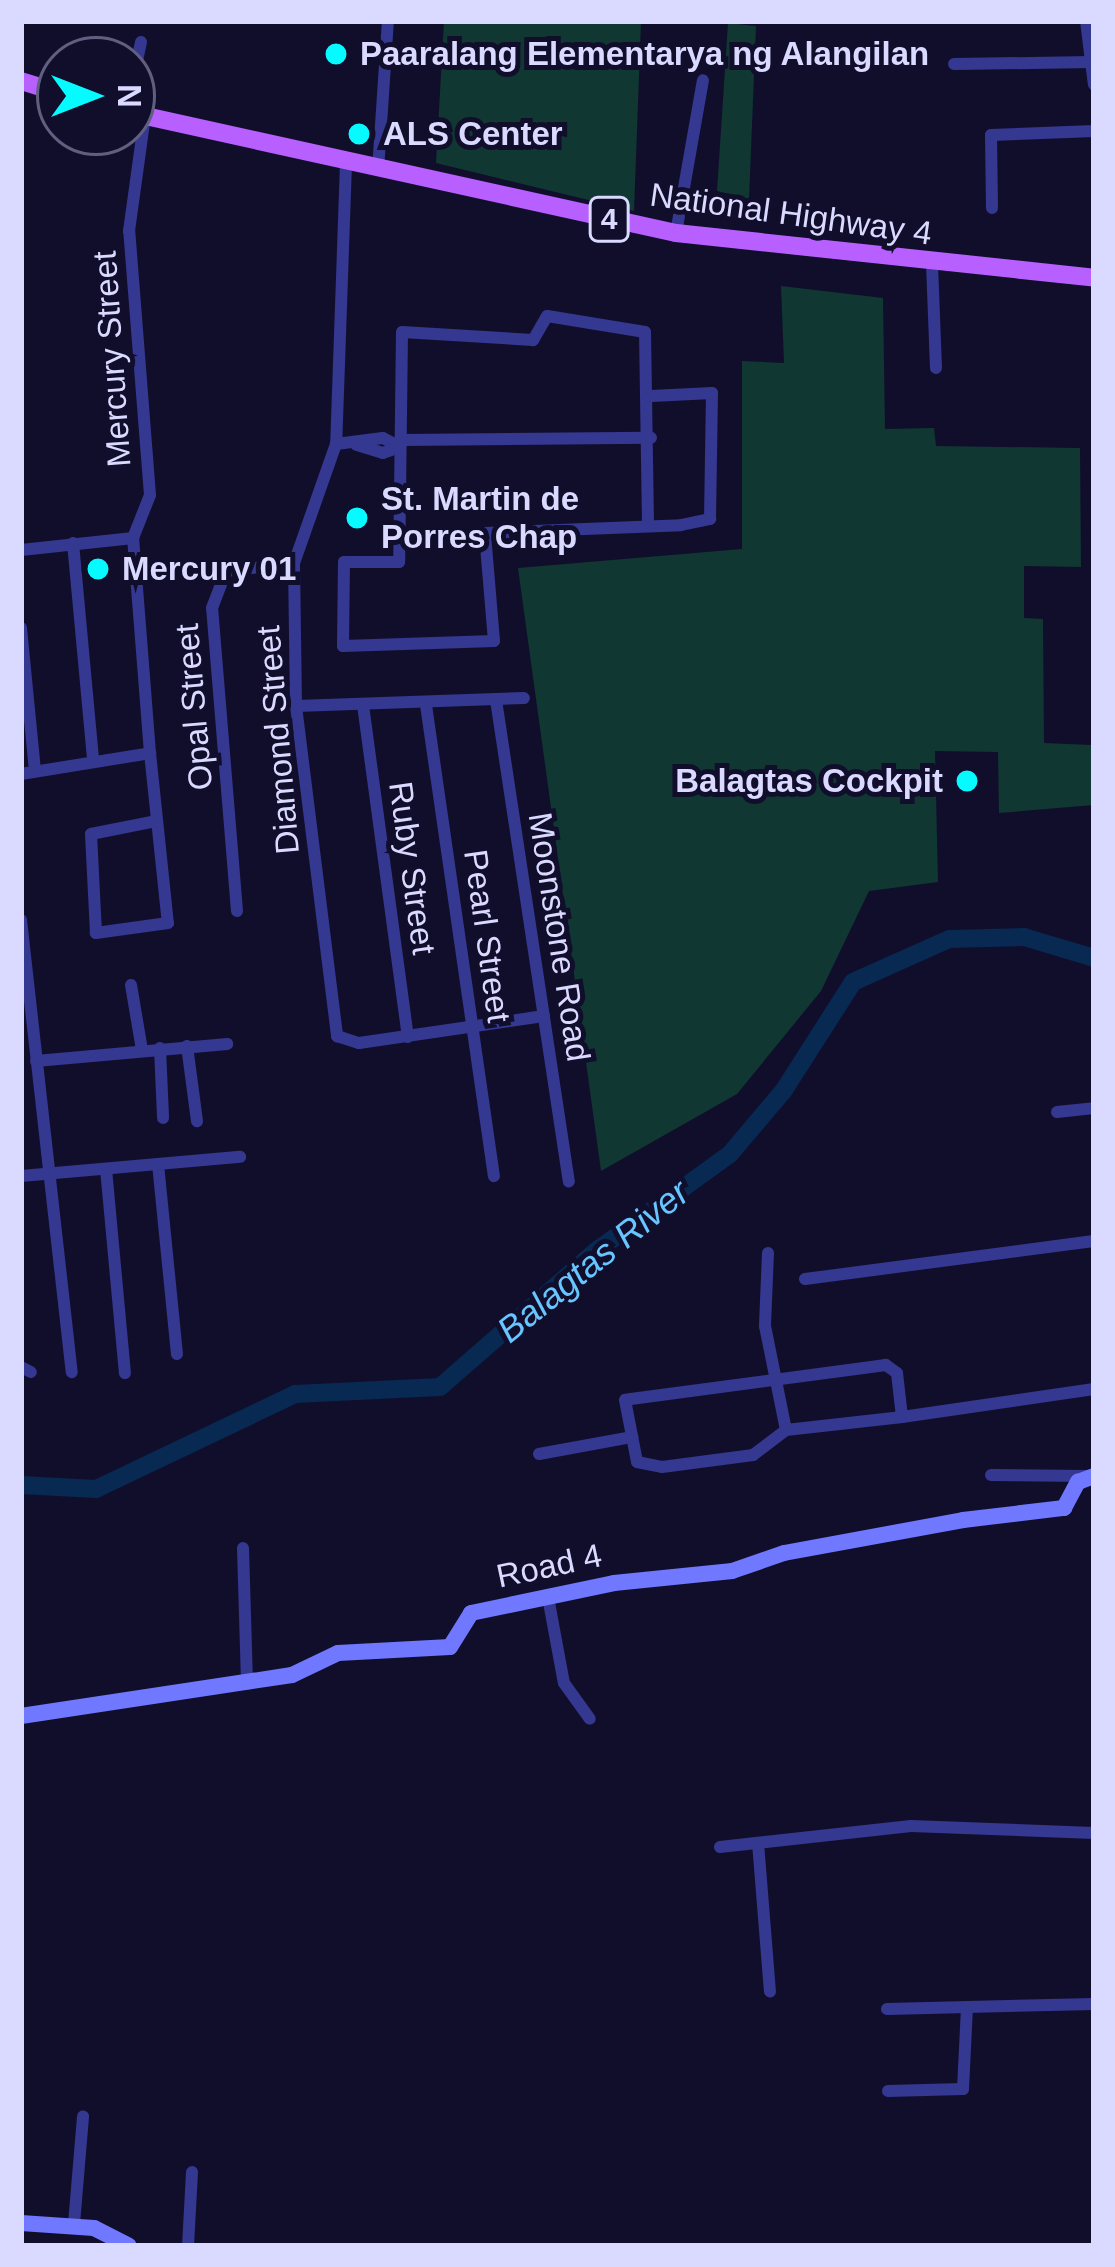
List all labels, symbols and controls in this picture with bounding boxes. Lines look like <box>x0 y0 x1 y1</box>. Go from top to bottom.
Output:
place label: Paaralang Elementarya ng Alangilan <box>360 34 930 74</box>
north arrow <box>36 36 156 156</box>
marker: Paaralang Elementarya ng Alangilan <box>323 41 349 67</box>
text: N <box>111 84 148 108</box>
place label: ALS Center <box>383 114 563 154</box>
marker: ALS Center <box>346 121 372 147</box>
street label: National Highway 4 <box>647 175 935 253</box>
road number: 4 <box>588 195 630 243</box>
street label: Mercury Street <box>85 250 139 468</box>
place label: St. Martin de Porres Chap <box>381 479 579 557</box>
marker: St. Martin de Porres Chap <box>344 505 370 531</box>
place label: Mercury 01 <box>122 549 296 589</box>
marker: Mercury 01 <box>85 556 111 582</box>
street label: Opal Street <box>167 622 221 792</box>
street label: Diamond Street <box>248 624 308 856</box>
place label: Balagtas Cockpit <box>675 761 943 801</box>
marker: Balagtas Cockpit <box>954 768 980 794</box>
street label: Ruby Street <box>380 779 444 957</box>
street label: Moonstone Road <box>520 810 598 1064</box>
street label: Pearl Street <box>455 847 519 1025</box>
water label: Balagtas River <box>488 1171 698 1351</box>
street label: Road 4 <box>493 1536 605 1596</box>

